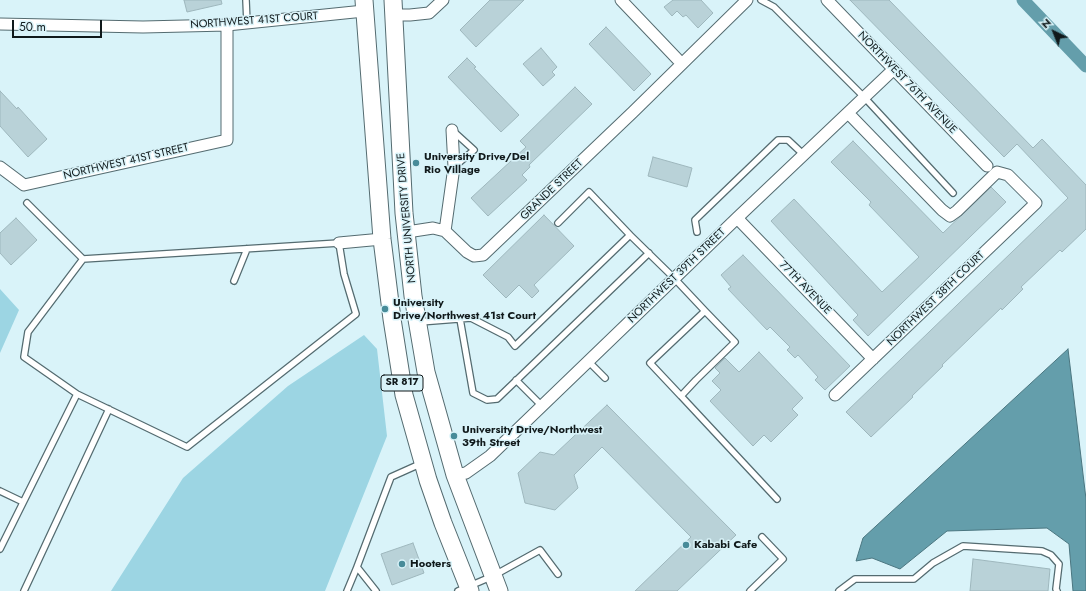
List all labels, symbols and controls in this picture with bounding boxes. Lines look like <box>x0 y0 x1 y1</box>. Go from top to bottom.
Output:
street label: NORTHWEST 41ST COURT <box>190 10 318 32</box>
scale bar <box>14 12 104 38</box>
north arrow <box>1034 12 1074 52</box>
text: N <box>1037 14 1054 32</box>
text: 50 m <box>19 18 46 36</box>
street label: NORTHWEST 76TH AVENUE <box>855 29 959 137</box>
street label: NORTHWEST 41ST STREET <box>62 141 190 183</box>
place label: University Drive/Del Rio Village <box>424 150 529 176</box>
street label: NORTH UNIVERSITY DRIVE <box>395 152 419 284</box>
street label: GRANDE STREET <box>518 157 586 223</box>
marker: University Drive/Del Rio Village <box>411 158 421 168</box>
street label: NORTHWEST 39TH STREET <box>625 226 729 326</box>
street label: NORTHWEST 38TH COURT <box>885 249 987 349</box>
street label: 77TH AVENUE <box>776 259 834 317</box>
place label: University Drive/Northwest 41st Court <box>393 296 536 322</box>
marker: University Drive/Northwest 41st Court <box>380 304 390 314</box>
road number: SR 817 <box>381 375 423 391</box>
place label: University Drive/Northwest 39th Street <box>462 423 602 449</box>
marker: University Drive/Northwest 39th Street <box>449 431 459 441</box>
place label: Kababi Cafe <box>694 538 757 552</box>
marker: Kababi Cafe <box>681 540 691 550</box>
place label: Hooters <box>410 557 451 571</box>
marker: Hooters <box>397 559 407 569</box>

